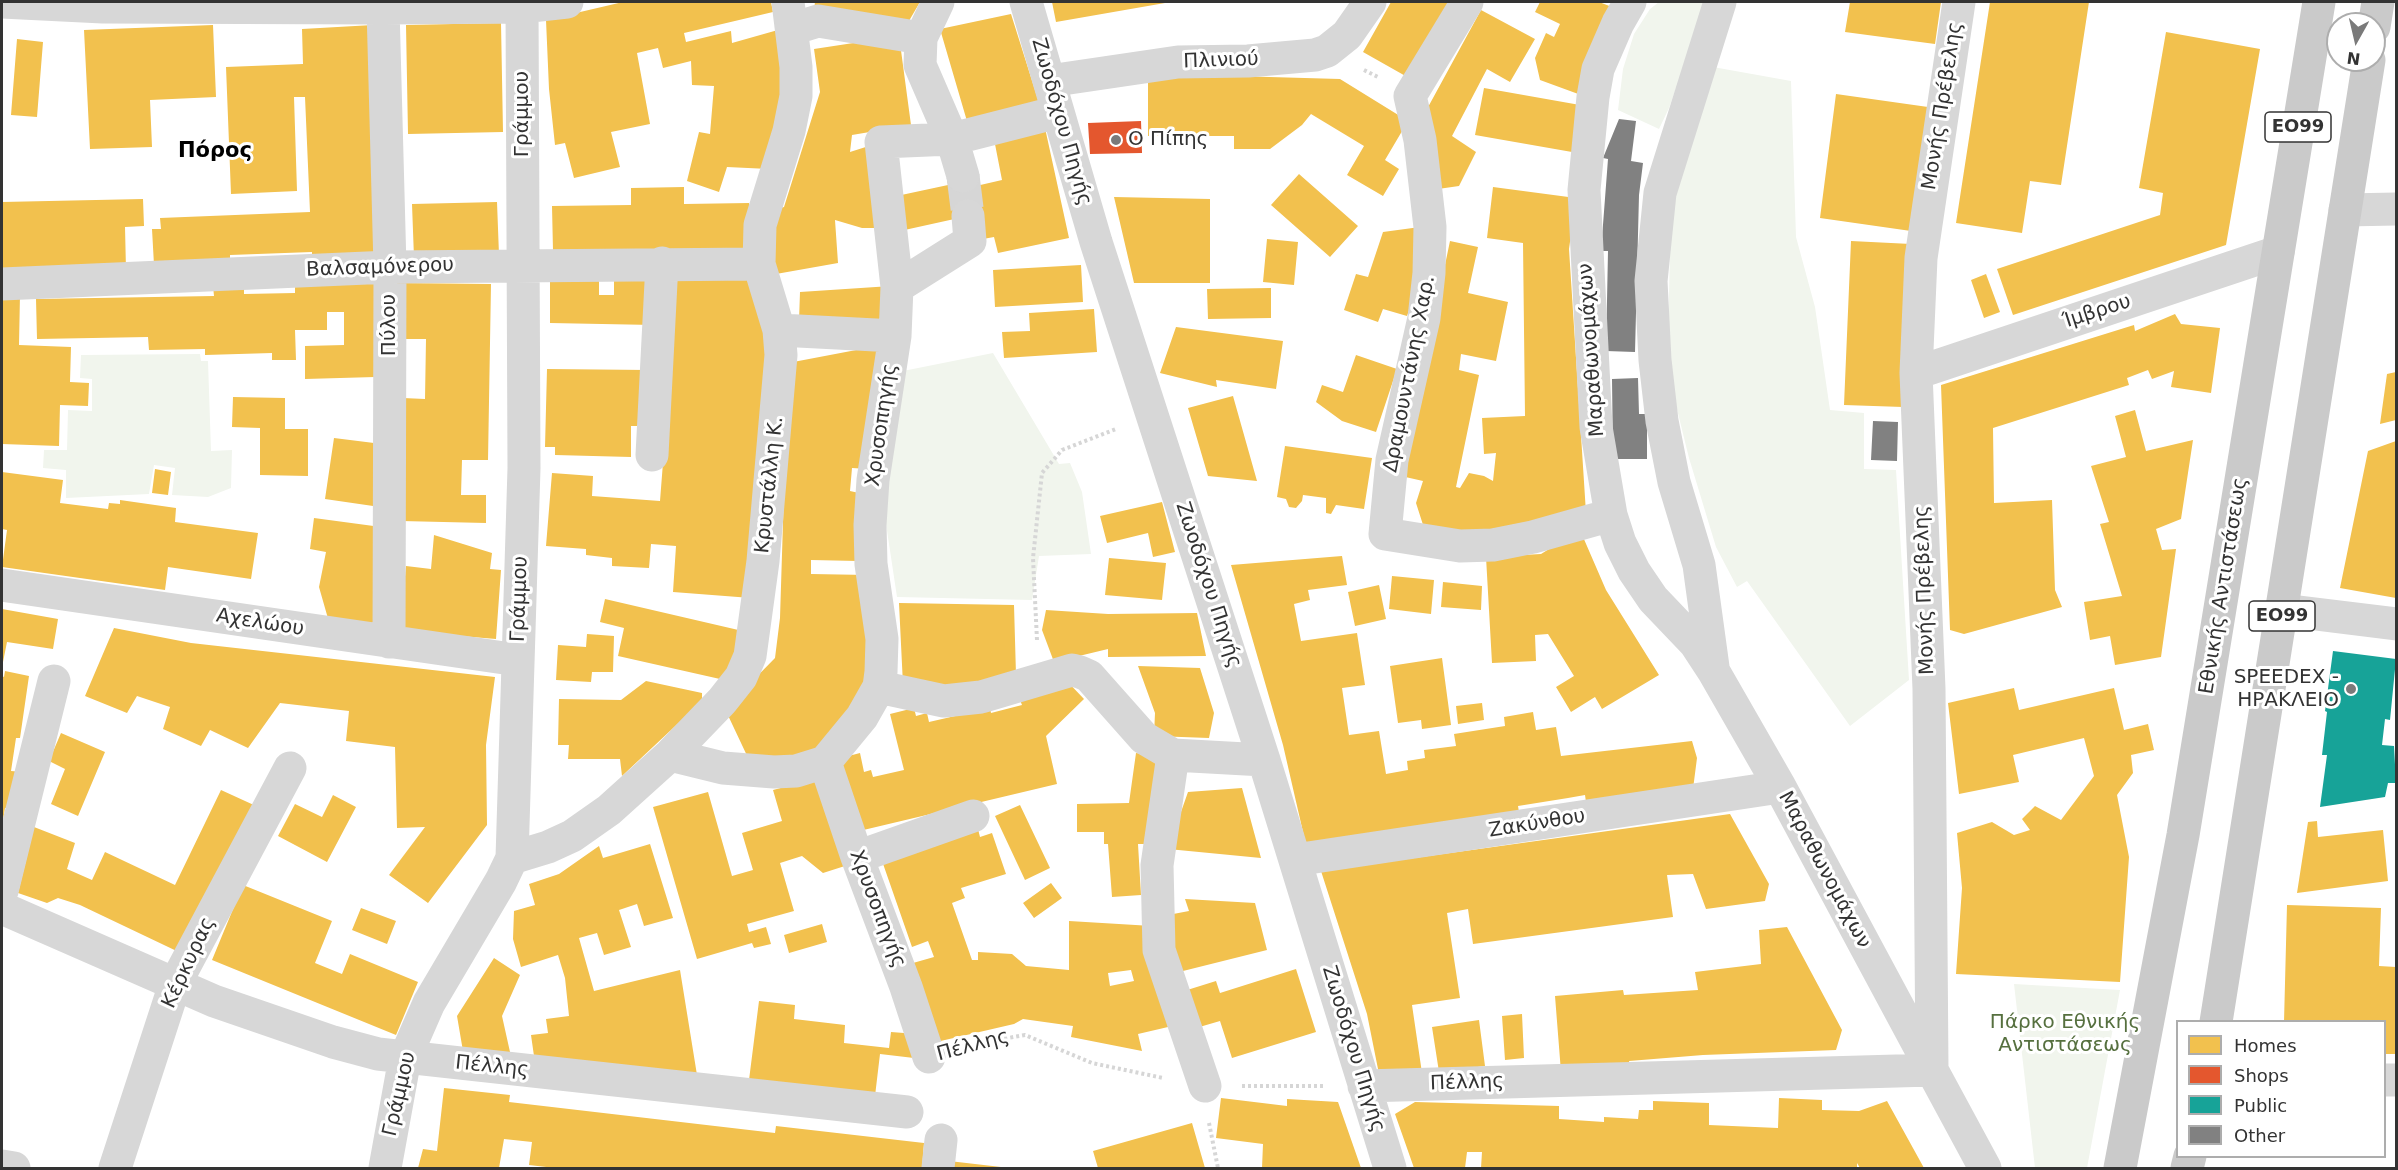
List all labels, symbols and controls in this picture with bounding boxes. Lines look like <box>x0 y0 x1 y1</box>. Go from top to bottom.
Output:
north arrow <box>2326 12 2386 72</box>
street label: Μονής Πρέβελης <box>1918 20 1968 192</box>
street label: Ζωοδόχου Πηγής <box>1026 36 1096 208</box>
street label: Πλινιού <box>1183 48 1259 74</box>
text: N <box>2346 48 2362 69</box>
street label: Γράμμου <box>511 71 535 157</box>
road number: ΕΟ99 <box>2265 112 2331 142</box>
place label: Ο Πίπης <box>1128 128 1208 152</box>
marker: Ο Πίπης <box>1109 133 1123 147</box>
district label: Πόρος <box>178 139 252 165</box>
street label: Βαλσαμόνερου <box>306 253 454 283</box>
street label: Μαραθωνομάχων <box>1574 262 1610 438</box>
street label: Δραμουντάνης Χαρ. <box>1379 273 1441 475</box>
street label: Ίμβρου <box>2060 290 2134 334</box>
street label: Πύλου <box>378 294 402 356</box>
street label: Χρυσοπηγής <box>861 362 903 488</box>
street label: Κρυστάλλη Κ. <box>751 415 789 555</box>
street label: Εθνικής Αντιστάσεως <box>2195 476 2253 696</box>
street label: Ζωοδόχου Πηγής <box>1170 499 1246 671</box>
street label: Μονής Πρέβελης <box>1910 505 1940 675</box>
street label: Γράμμου <box>507 555 533 643</box>
road number: ΕΟ99 <box>2249 601 2315 631</box>
street label: Αχελώου <box>214 604 306 642</box>
place label: SPEEDEX - ΗΡΑΚΛΕΙΟ <box>2234 666 2339 713</box>
marker: SPEEDEX - ΗΡΑΚΛΕΙΟ <box>2344 682 2358 696</box>
street label: Μαραθωνομάχων <box>1773 788 1875 952</box>
street label: Ζακύνθου <box>1487 805 1587 843</box>
street label: Χρυσοπηγής <box>844 847 910 971</box>
street label: Κέρκυρας <box>158 914 220 1012</box>
street label: Ζωοδόχου Πηγής <box>1316 963 1390 1135</box>
park label: Πάρκο Εθνικής Αντιστάσεως <box>1990 1011 2140 1058</box>
legend <box>2176 1020 2386 1158</box>
street label: Πέλλης <box>934 1025 1012 1067</box>
text: Homes <box>2234 1035 2297 1056</box>
street label: Γράμμου <box>379 1049 421 1139</box>
street label: Πέλλης <box>454 1051 530 1083</box>
text: Shops <box>2234 1065 2289 1086</box>
street label: Πέλλης <box>1430 1070 1504 1096</box>
text: Public <box>2234 1095 2287 1116</box>
text: Other <box>2234 1125 2285 1146</box>

